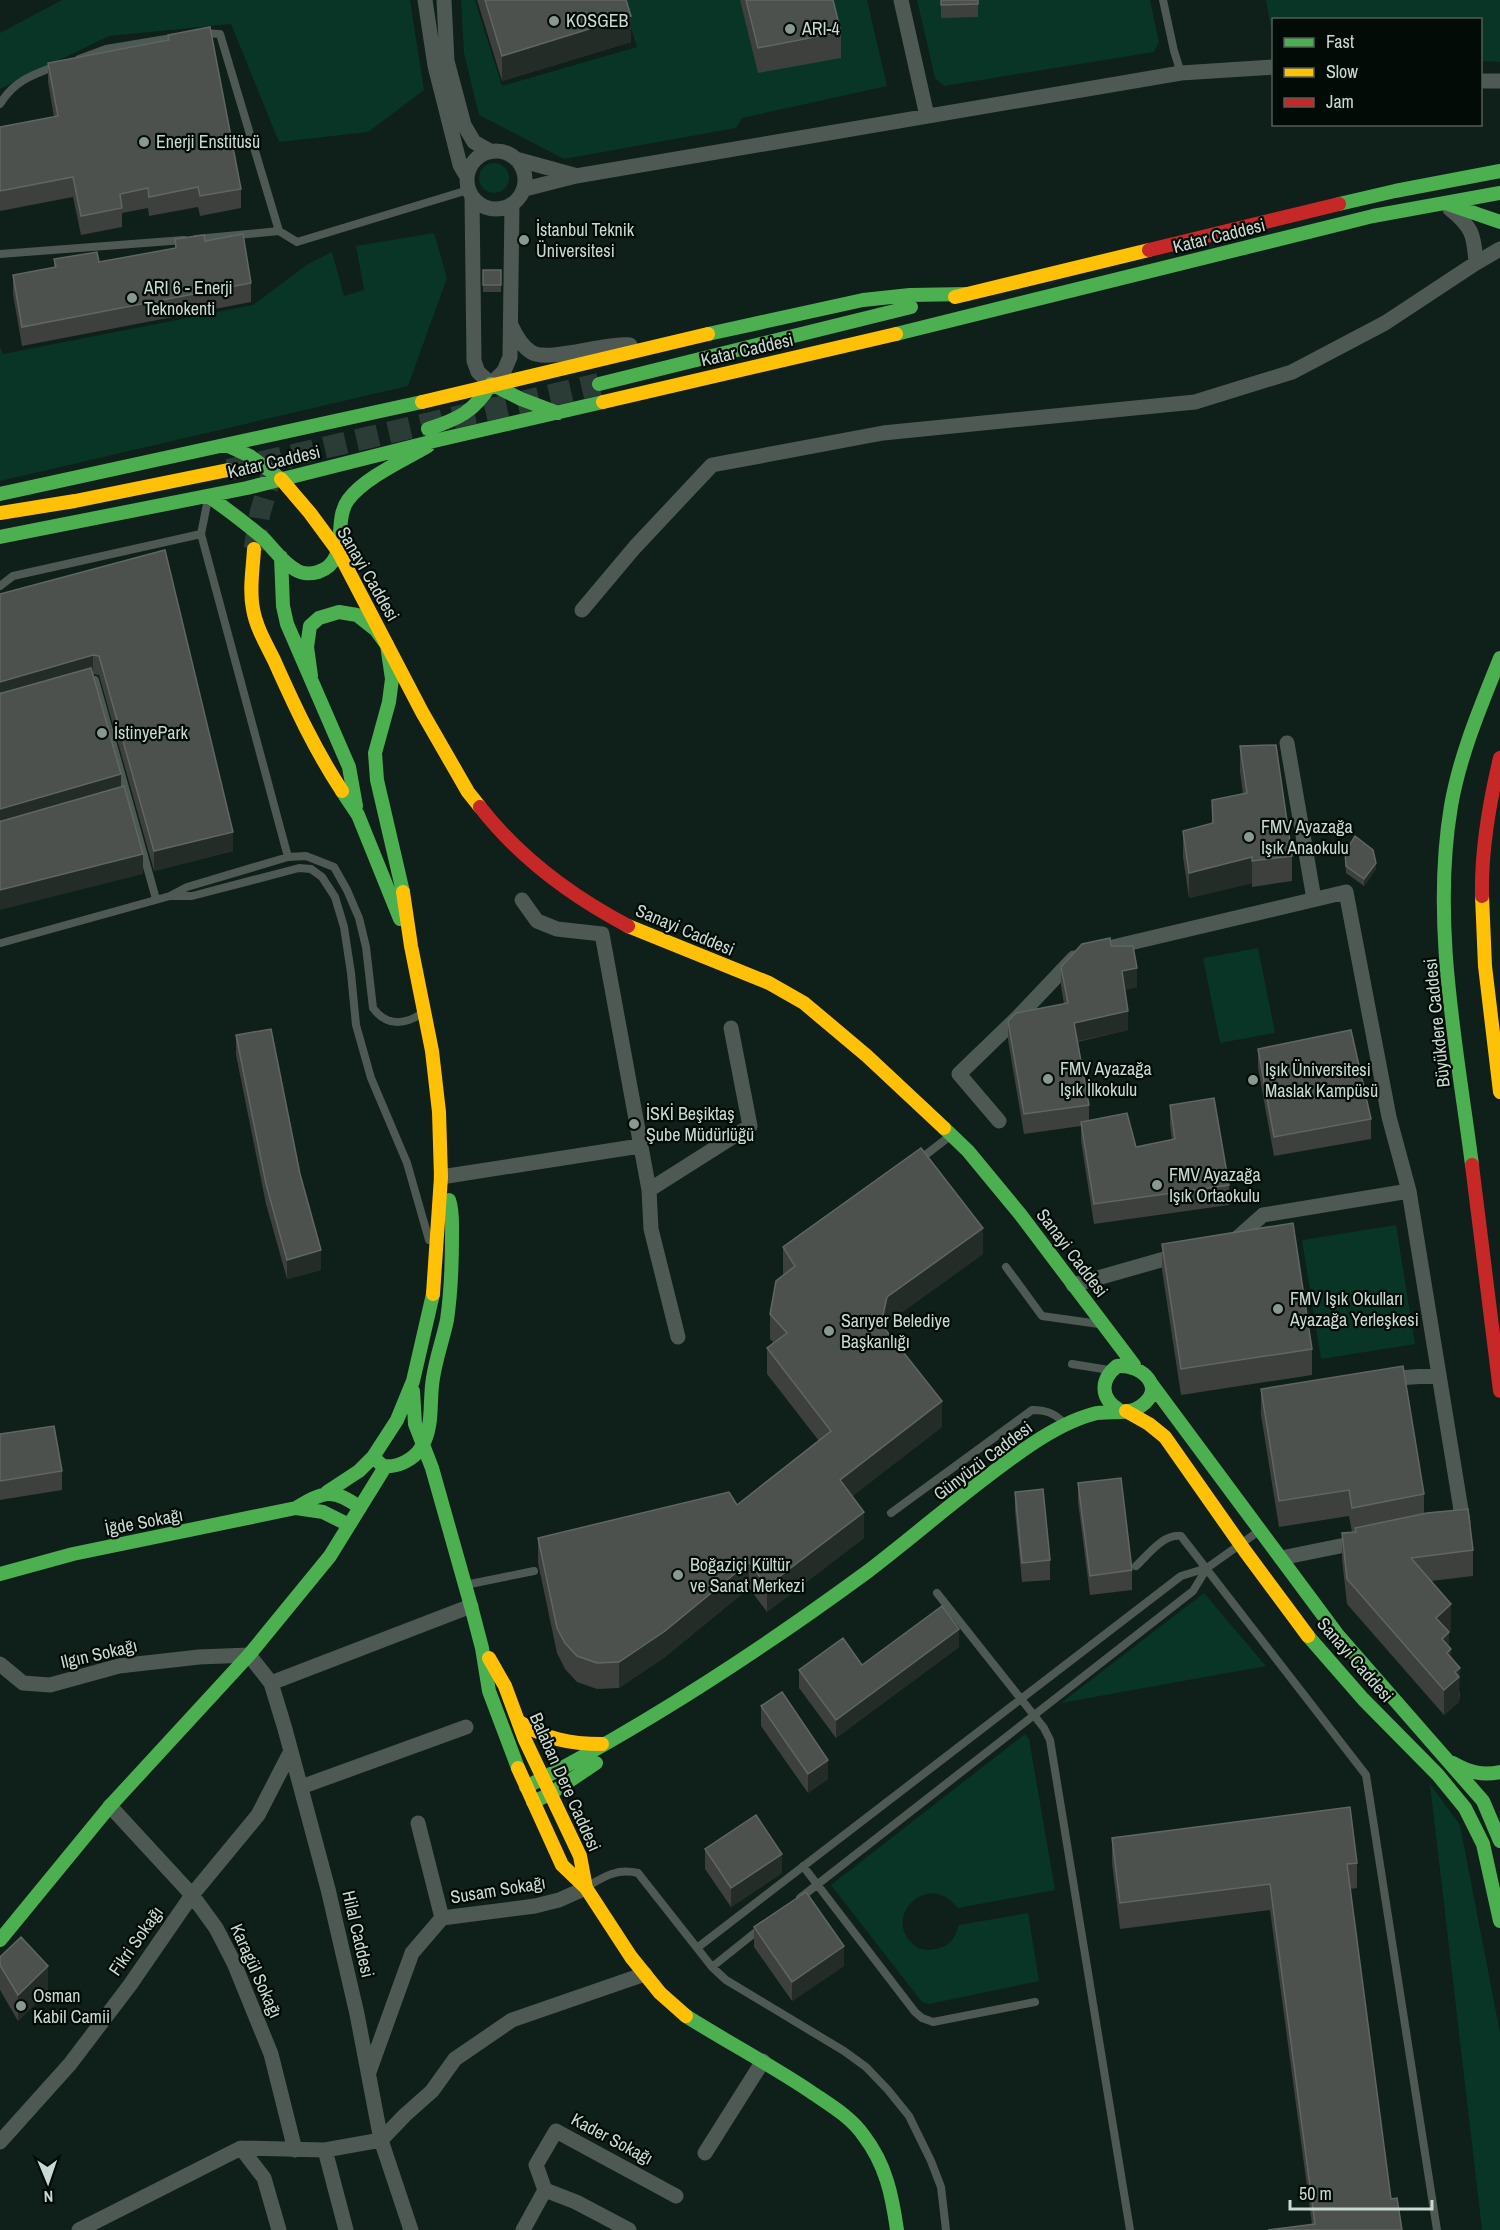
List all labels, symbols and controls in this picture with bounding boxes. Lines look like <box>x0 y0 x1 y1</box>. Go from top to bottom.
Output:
place label: KOSGEB <box>566 8 629 33</box>
marker: KOSGEB <box>547 14 561 28</box>
place label: ARI-4 <box>801 16 840 41</box>
legend <box>1272 18 1482 126</box>
marker: ARI-4 <box>783 22 797 36</box>
text: Fast <box>1326 29 1354 54</box>
text: Slow <box>1326 59 1358 84</box>
text: Jam <box>1326 89 1354 114</box>
place label: Enerji Enstitüsü <box>156 129 260 154</box>
marker: Enerji Enstitüsü <box>137 135 151 149</box>
street label: Katar Caddesi <box>1170 212 1268 259</box>
place label: İstanbul Teknik Üniversitesi <box>536 217 635 263</box>
marker: İstanbul Teknik Üniversitesi <box>517 233 531 247</box>
place label: ARI 6 - Enerji Teknokenti <box>143 275 233 321</box>
marker: ARI 6 - Enerji Teknokenti <box>125 291 139 305</box>
street label: Katar Caddesi <box>698 327 796 372</box>
street label: Katar Caddesi <box>225 439 323 484</box>
street label: Sanayi Caddesi <box>331 522 406 625</box>
place label: İstinyePark <box>114 720 188 745</box>
marker: İstinyePark <box>95 726 109 740</box>
place label: FMV Ayazağa Işık Anaokulu <box>1261 814 1353 860</box>
marker: FMV Ayazağa Işık Anaokulu <box>1242 830 1256 844</box>
street label: Sanayi Caddesi <box>632 898 738 962</box>
street label: Büyükdere Caddesi <box>1417 957 1456 1089</box>
place label: FMV Ayazağa Işık İlkokulu <box>1060 1056 1152 1102</box>
place label: Işık Üniversitesi Maslak Kampüsü <box>1265 1057 1378 1103</box>
marker: FMV Ayazağa Işık İlkokulu <box>1041 1072 1055 1086</box>
marker: Işık Üniversitesi Maslak Kampüsü <box>1246 1073 1260 1087</box>
place label: İSKİ Beşiktaş Şube Müdürlüğü <box>646 1101 754 1147</box>
marker: İSKİ Beşiktaş Şube Müdürlüğü <box>627 1117 641 1131</box>
place label: FMV Ayazağa Işık Ortaokulu <box>1169 1162 1261 1208</box>
marker: FMV Ayazağa Işık Ortaokulu <box>1150 1178 1164 1192</box>
street label: Sanayi Caddesi <box>1031 1203 1114 1302</box>
place label: FMV Işık Okulları Ayazağa Yerleşkesi <box>1289 1286 1419 1332</box>
marker: FMV Işık Okulları Ayazağa Yerleşkesi <box>1271 1302 1285 1316</box>
place label: Sarıyer Belediye Başkanlığı <box>841 1308 950 1354</box>
marker: Sarıyer Belediye Başkanlığı <box>822 1324 836 1338</box>
street label: Günyüzü Caddesi <box>928 1415 1037 1506</box>
street label: İğde Sokağı <box>103 1502 185 1541</box>
place label: Boğaziçi Kültür ve Sanat Merkezi <box>690 1552 805 1598</box>
marker: Boğaziçi Kültür ve Sanat Merkezi <box>671 1568 685 1582</box>
street label: Sanayi Caddesi <box>1311 1612 1399 1708</box>
street label: Ilgın Sokağı <box>58 1633 140 1674</box>
street label: Balaban Dere Caddesi <box>524 1709 607 1855</box>
street label: Susam Sokağı <box>449 1870 547 1909</box>
street label: Hilal Caddesi <box>336 1888 381 1980</box>
street label: Fikri Sokağı <box>103 1901 169 1980</box>
street label: Karagül Sokağı <box>225 1920 288 2022</box>
place label: Osman Kabil Camii <box>33 1983 110 2029</box>
marker: Osman Kabil Camii <box>14 1999 28 2013</box>
street label: Kader Sokağı <box>567 2107 658 2171</box>
north arrow <box>18 2152 78 2212</box>
scale bar <box>1290 2173 1432 2211</box>
text: 50 m <box>1299 2181 1332 2206</box>
text: N <box>43 2186 54 2208</box>

